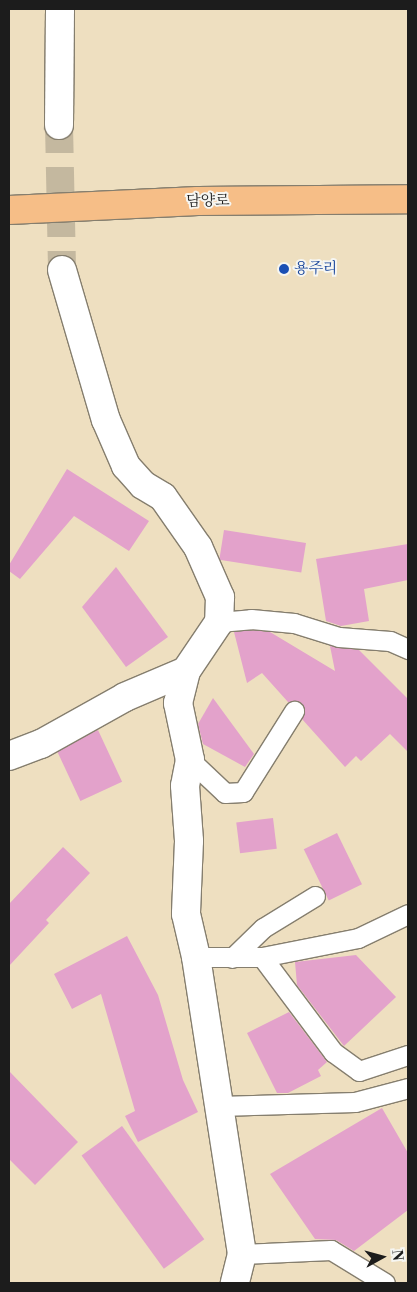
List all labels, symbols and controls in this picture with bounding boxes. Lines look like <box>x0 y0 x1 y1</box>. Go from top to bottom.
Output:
street label: 담양로 <box>186 192 230 210</box>
place label: 용주리 <box>294 260 337 278</box>
marker: 용주리 <box>278 263 290 275</box>
north arrow <box>357 1232 407 1282</box>
text: N <box>387 1249 406 1262</box>

